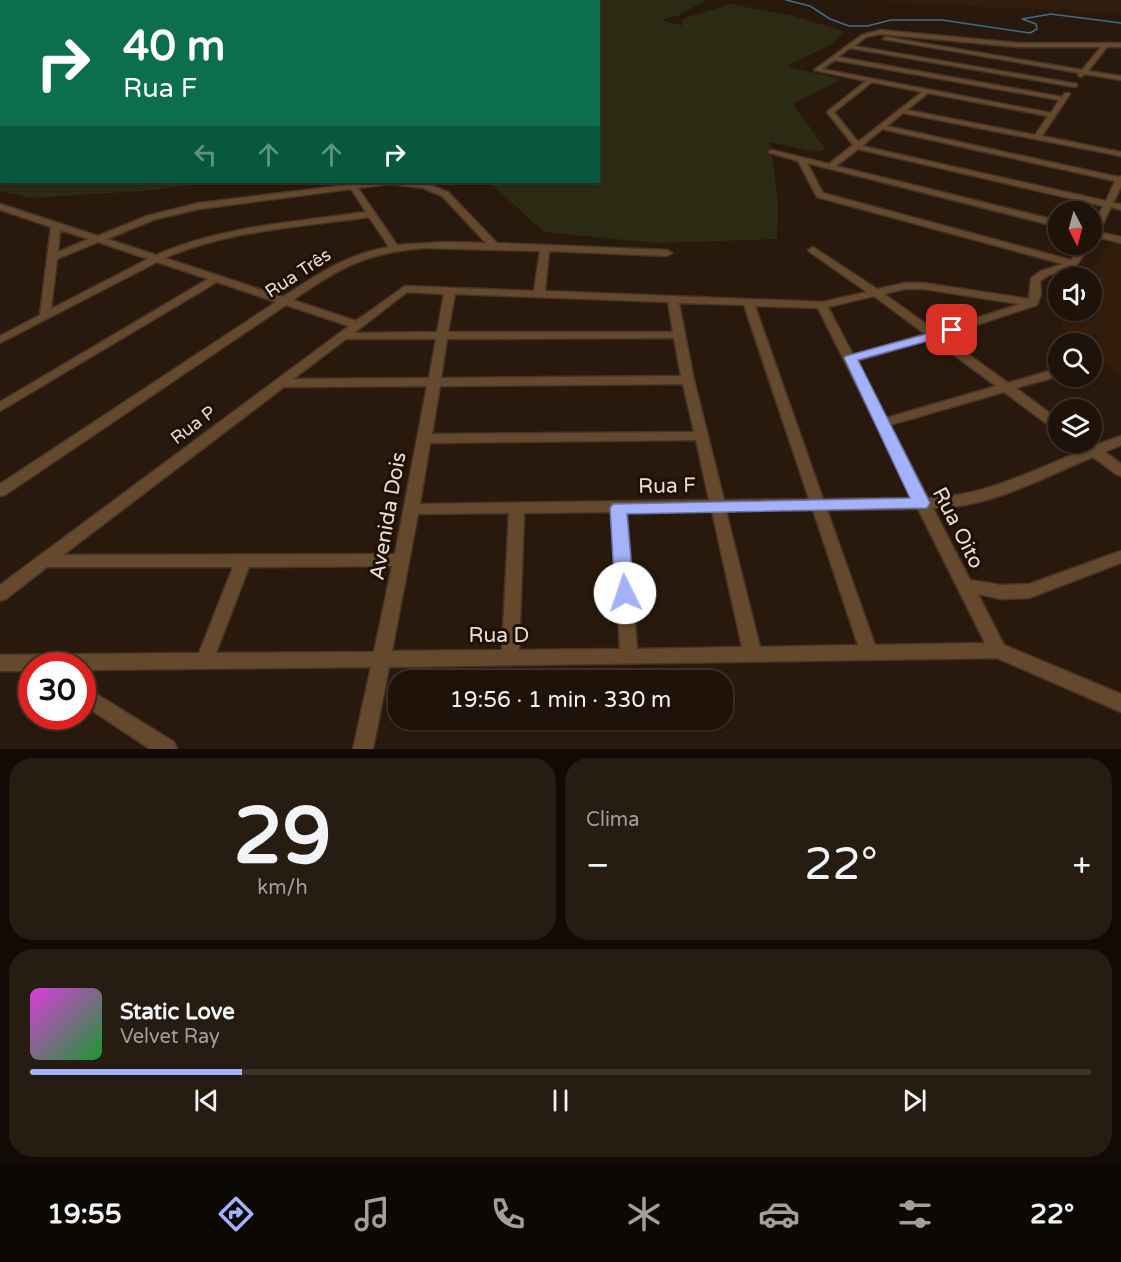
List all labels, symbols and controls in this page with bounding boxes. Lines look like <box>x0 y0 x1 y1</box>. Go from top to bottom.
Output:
text: 40 m <box>123 21 225 72</box>
icon: right <box>24 24 102 102</box>
text: Rua F <box>123 72 197 105</box>
icon: left <box>189 138 222 171</box>
icon: ahead <box>252 138 285 171</box>
icon: ahead <box>315 138 348 171</box>
icon: right <box>378 138 411 171</box>
north arrow <box>1048 201 1102 255</box>
map controls <box>1048 201 1102 453</box>
street label: Rua Três <box>261 244 335 302</box>
button: sound <box>1048 267 1102 321</box>
pin <box>926 304 977 355</box>
icon: arrive <box>935 313 968 346</box>
button: search <box>1048 333 1102 387</box>
button: layers <box>1048 399 1102 453</box>
street label: Rua P <box>166 401 220 449</box>
street label: Avenida Dois <box>364 450 412 582</box>
street label: Rua F <box>638 473 696 499</box>
street label: Rua Oito <box>927 483 989 573</box>
position arrow <box>593 561 657 625</box>
street label: Rua D <box>469 623 529 648</box>
speed limit sign: 30 <box>18 652 96 730</box>
text: 19:56 · 1 min · 330 m <box>450 687 671 713</box>
text: 29 <box>234 790 331 884</box>
text: Clima <box>586 808 639 832</box>
text: 22° <box>804 838 878 892</box>
text: − <box>586 846 610 885</box>
text: + <box>1072 846 1091 885</box>
text: km/h <box>257 876 308 900</box>
text: Static Love <box>120 999 235 1025</box>
text: Velvet Ray <box>120 1025 220 1049</box>
icon: previous <box>190 1084 223 1117</box>
icon: pause <box>544 1084 577 1117</box>
icon: next <box>898 1084 931 1117</box>
icon: directions <box>215 1193 257 1235</box>
icon: music <box>351 1193 393 1235</box>
icon: phone <box>487 1193 529 1235</box>
icon: climate <box>623 1193 665 1235</box>
icon: car <box>758 1193 800 1235</box>
icon: filters <box>894 1193 936 1235</box>
text: 19:55 <box>47 1198 122 1231</box>
text: 22° <box>1030 1198 1074 1231</box>

